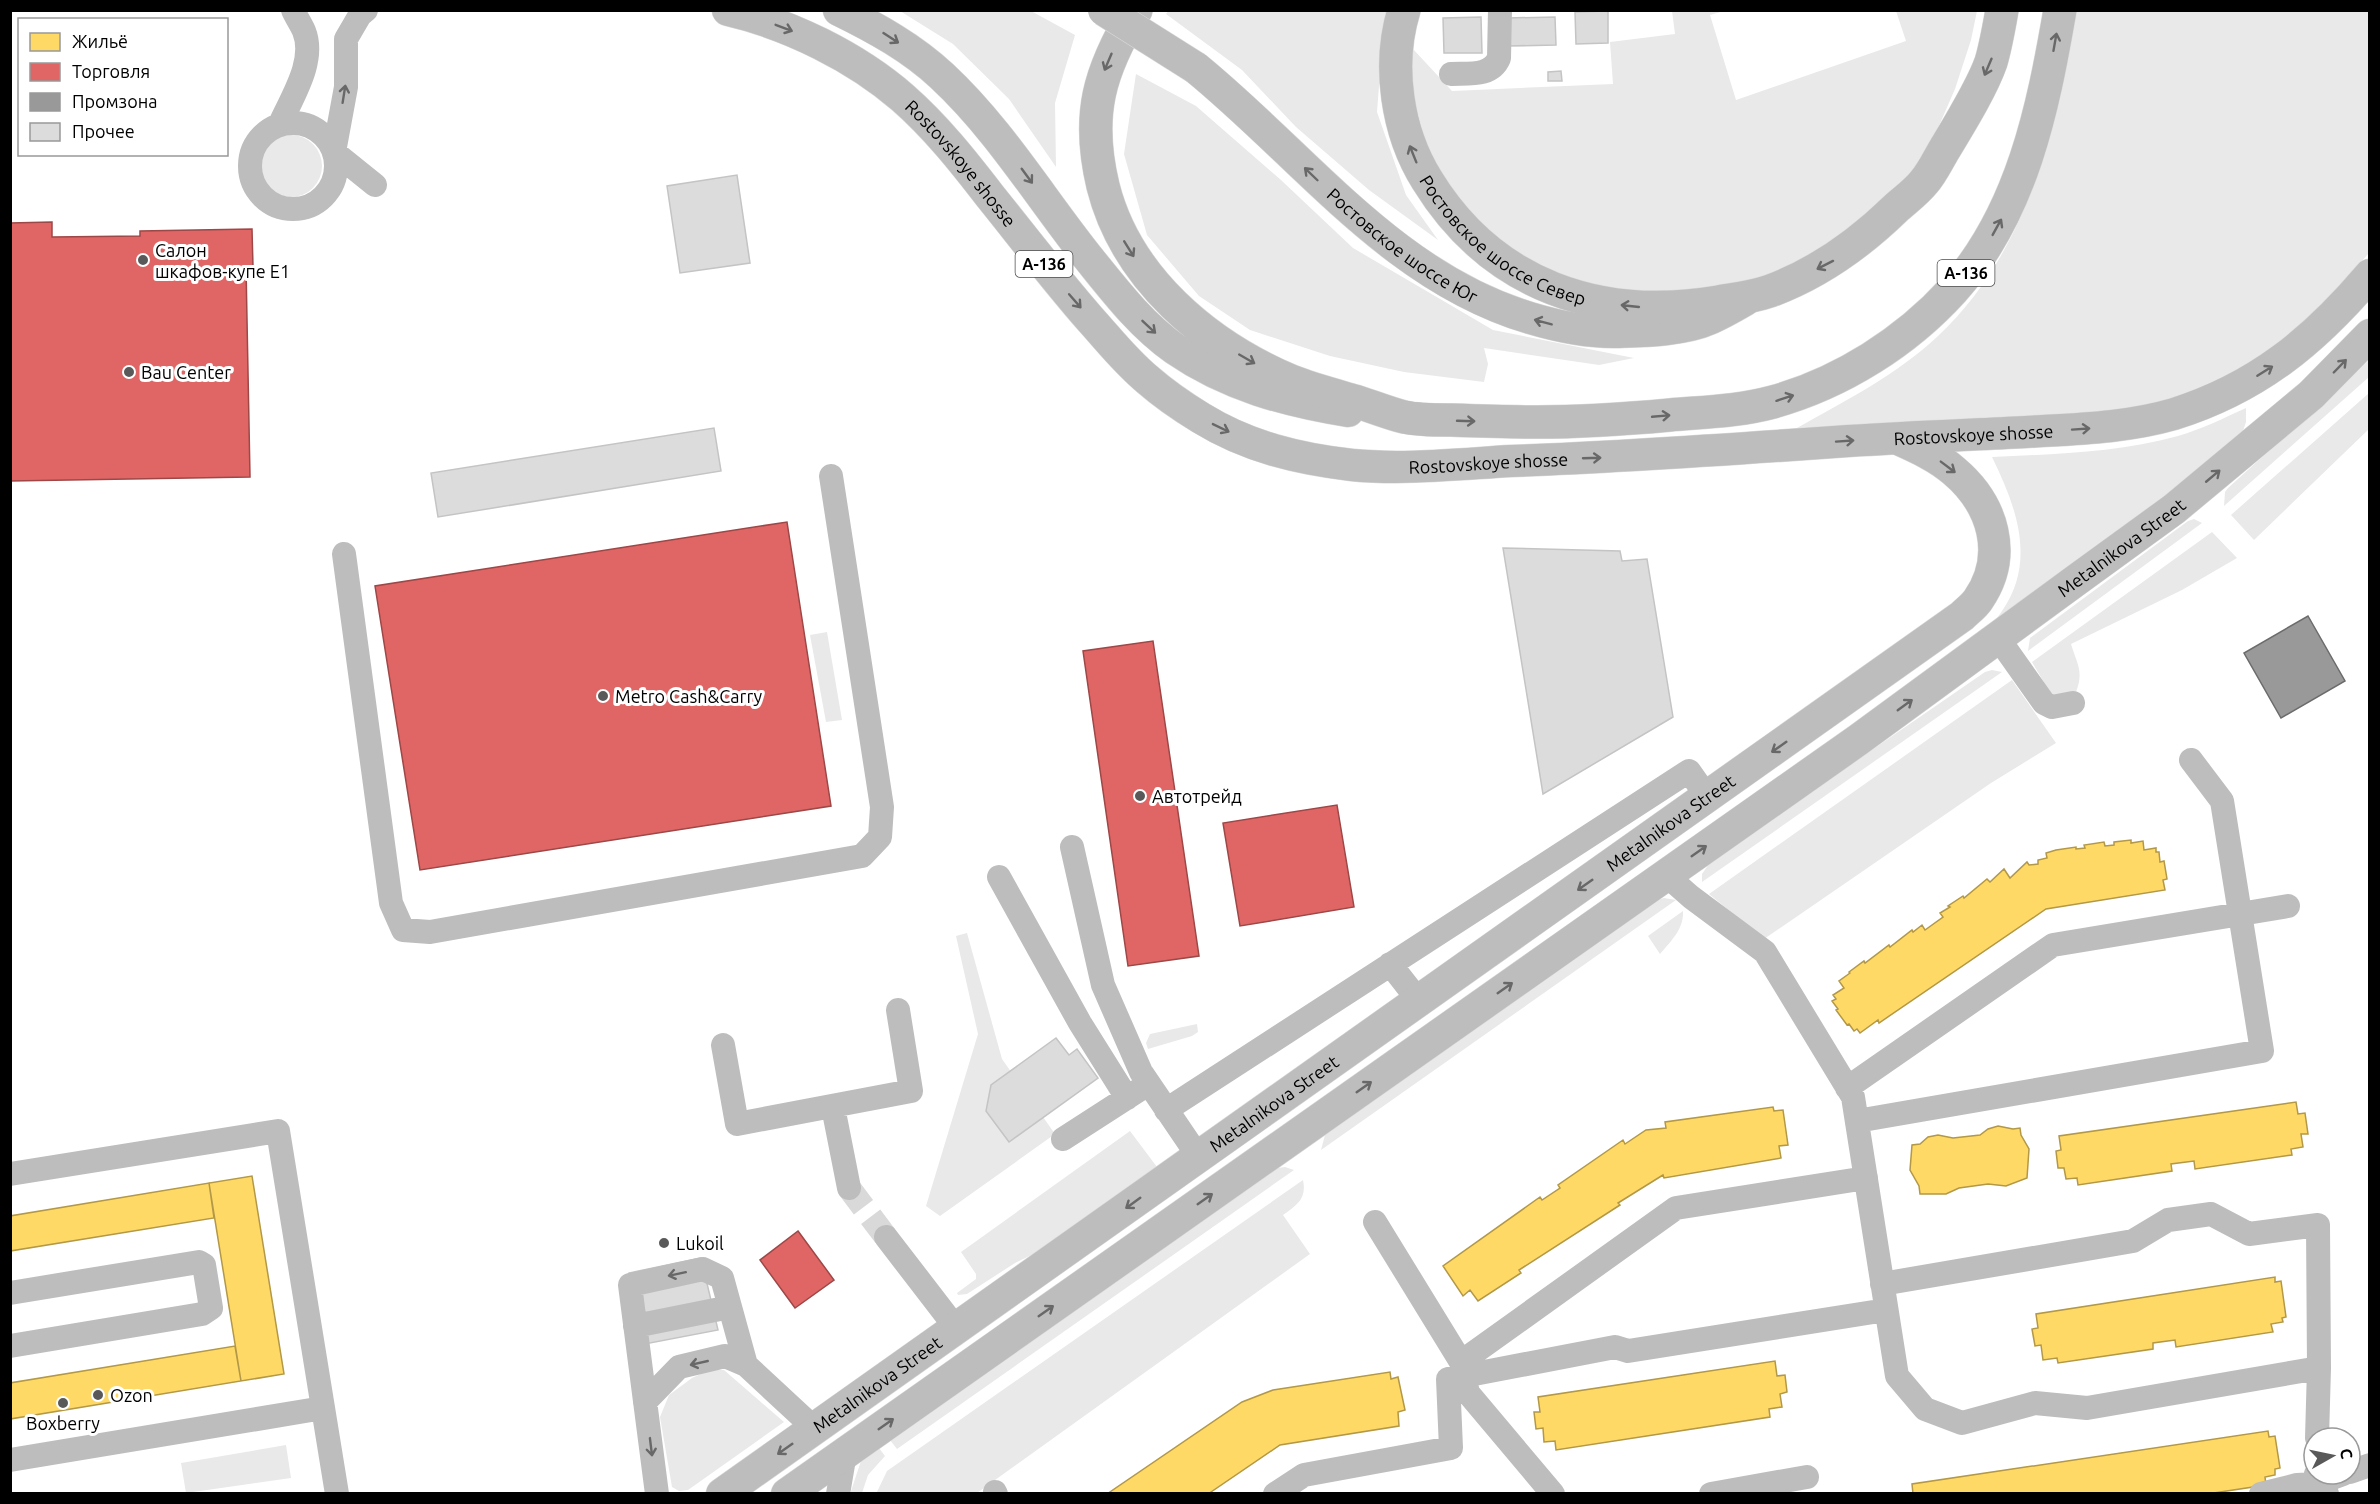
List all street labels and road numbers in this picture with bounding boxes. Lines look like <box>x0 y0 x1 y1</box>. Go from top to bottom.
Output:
street label: Rostovskoye shosse <box>902 96 1020 230</box>
street label: Ростовское шоссе Север <box>1416 171 1588 308</box>
street label: Ростовское шоссе Юг <box>1323 184 1481 306</box>
road number: А-136 <box>1016 251 1072 277</box>
road number: А-136 <box>1938 260 1994 286</box>
street label: Rostovskoye shosse <box>1893 420 2054 448</box>
street label: Rostovskoye shosse <box>1408 449 1569 477</box>
street label: Metalnikova Street <box>2054 494 2189 600</box>
street label: Metalnikova Street <box>1602 770 1739 875</box>
street label: Metalnikova Street <box>1206 1051 1342 1156</box>
street label: Metalnikova Street <box>809 1332 945 1437</box>

